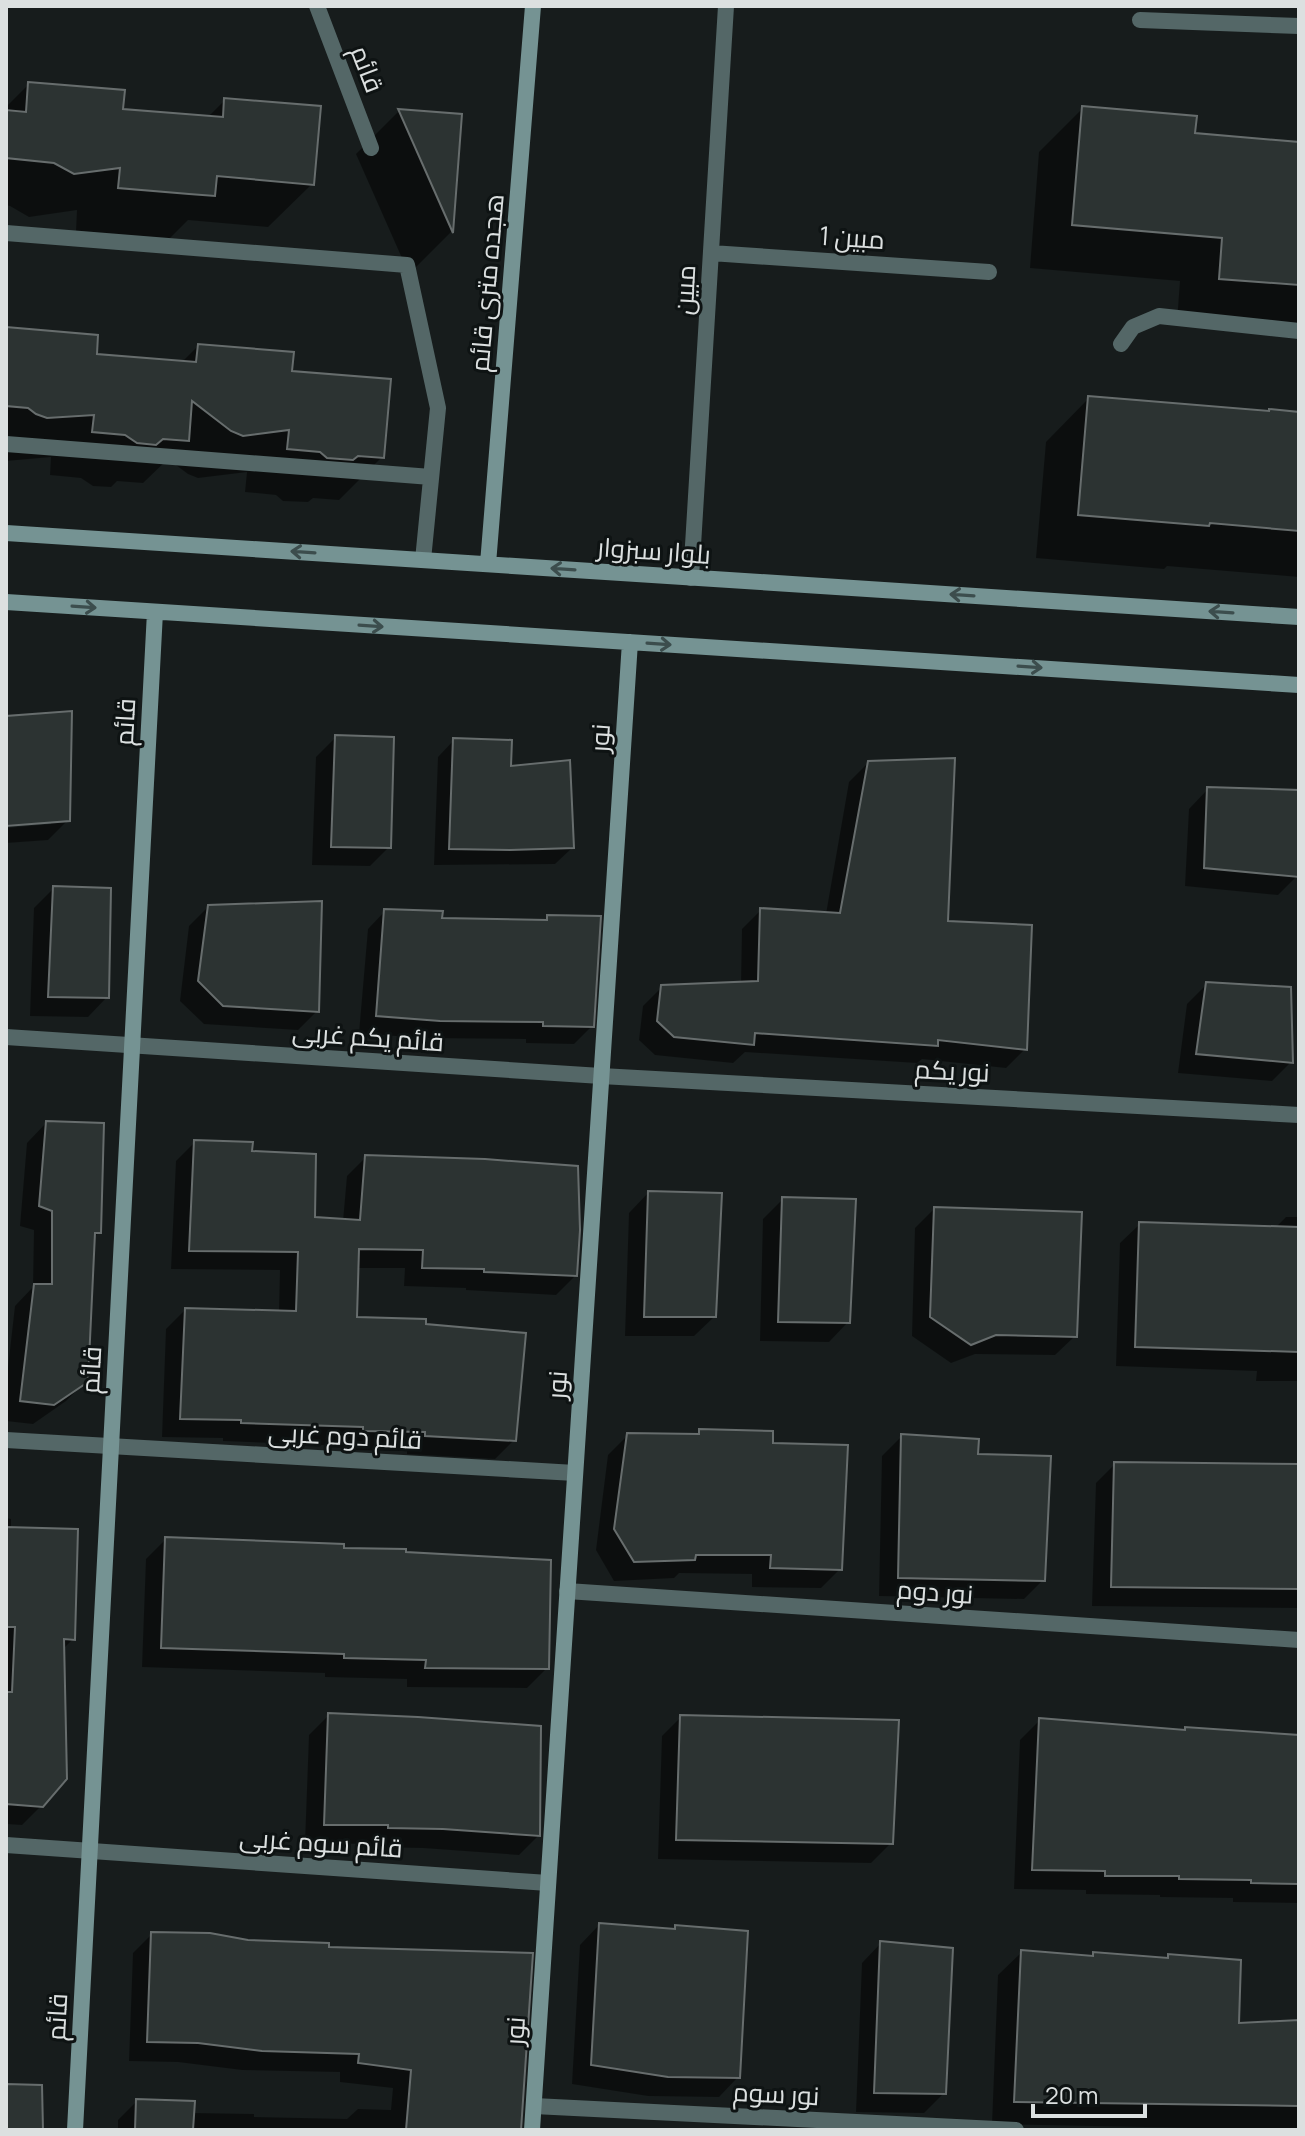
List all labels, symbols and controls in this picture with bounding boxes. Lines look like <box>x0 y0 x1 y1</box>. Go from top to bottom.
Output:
street label: قائم <box>342 40 393 98</box>
street label: هجده متری قائم <box>460 192 513 374</box>
street label: مبین 1 <box>818 217 886 257</box>
street label: مبین <box>665 264 703 316</box>
street label: بلوار سبزوار <box>594 528 712 572</box>
one-way arrow <box>290 544 317 559</box>
one-way arrow <box>550 561 577 576</box>
one-way arrow <box>949 587 976 602</box>
one-way arrow <box>70 600 97 615</box>
one-way arrow <box>1208 604 1235 619</box>
one-way arrow <box>357 618 384 633</box>
one-way arrow <box>645 637 672 652</box>
one-way arrow <box>1016 660 1043 675</box>
street label: قائم <box>105 697 144 747</box>
street label: نور <box>580 722 618 756</box>
street label: قائم یکم غربی <box>291 1013 445 1060</box>
street label: نور یکم <box>914 1050 991 1091</box>
street label: قائم <box>71 1345 110 1395</box>
street label: نور <box>537 1369 575 1403</box>
street label: قائم دوم غربی <box>267 1413 423 1458</box>
street label: نور دوم <box>895 1570 975 1613</box>
street label: قائم سوم غربی <box>238 1818 404 1867</box>
street label: قائم <box>37 1992 76 2042</box>
street label: نور <box>495 2015 533 2049</box>
scale bar <box>1033 2068 1145 2118</box>
street label: نور سوم <box>732 2073 820 2114</box>
text: 20 m <box>1045 2078 1098 2111</box>

